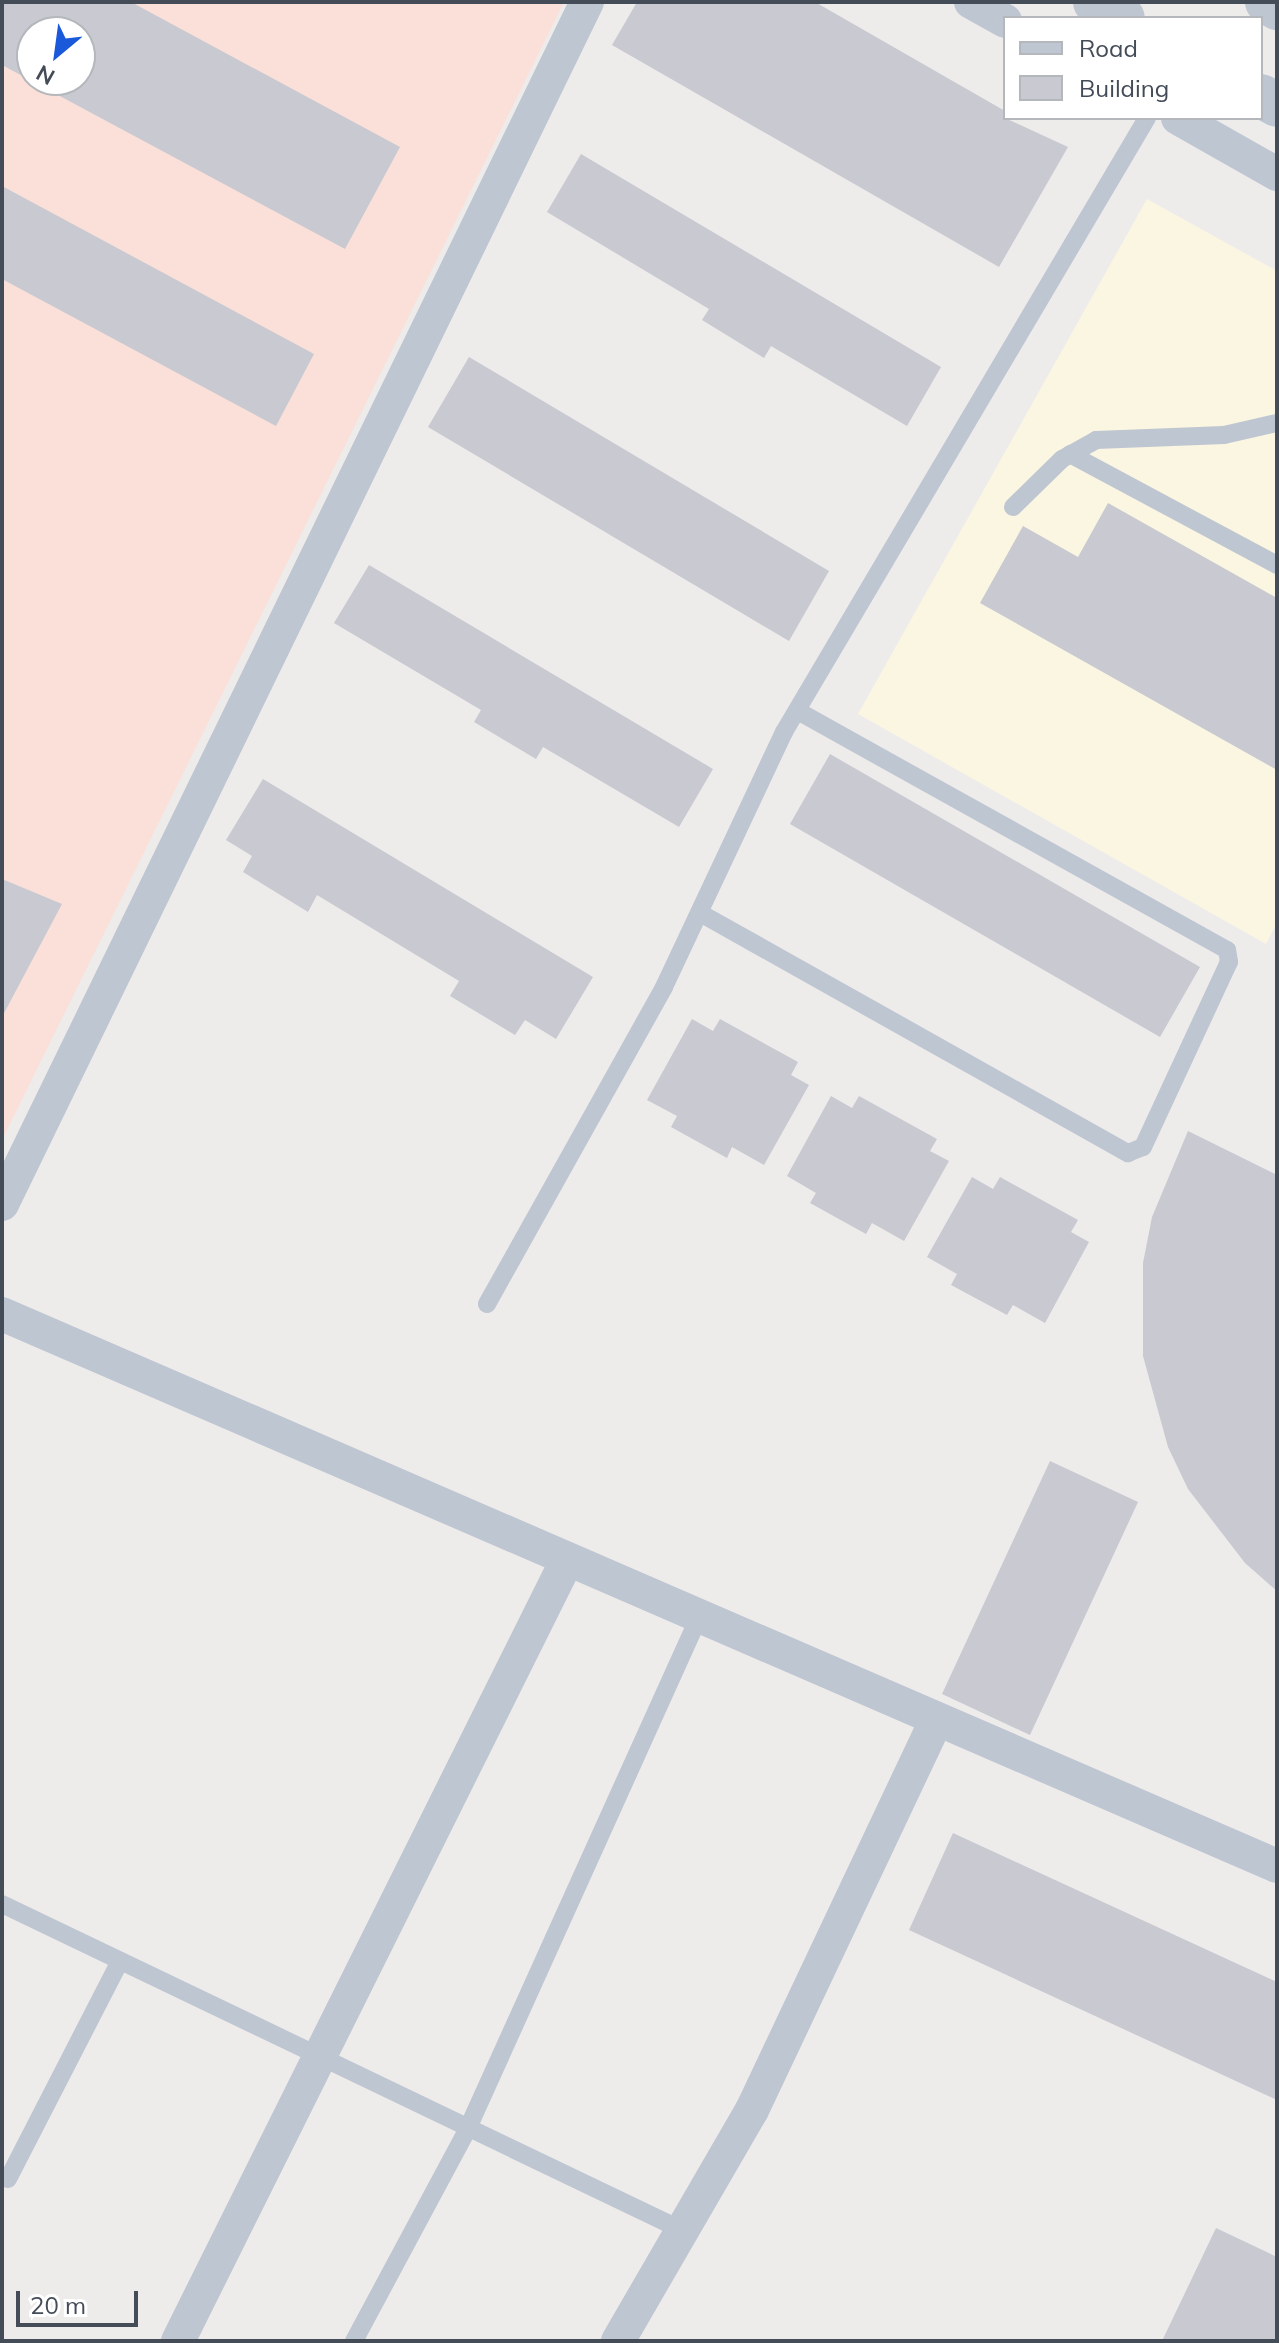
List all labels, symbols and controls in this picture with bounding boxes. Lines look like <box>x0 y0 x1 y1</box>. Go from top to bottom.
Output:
north arrow <box>16 16 96 96</box>
legend <box>1003 16 1263 120</box>
text: Road <box>1079 33 1138 63</box>
text: N <box>31 59 59 92</box>
text: Building <box>1079 73 1169 103</box>
scale bar <box>20 2275 142 2325</box>
text: 20 m <box>30 2290 86 2320</box>

